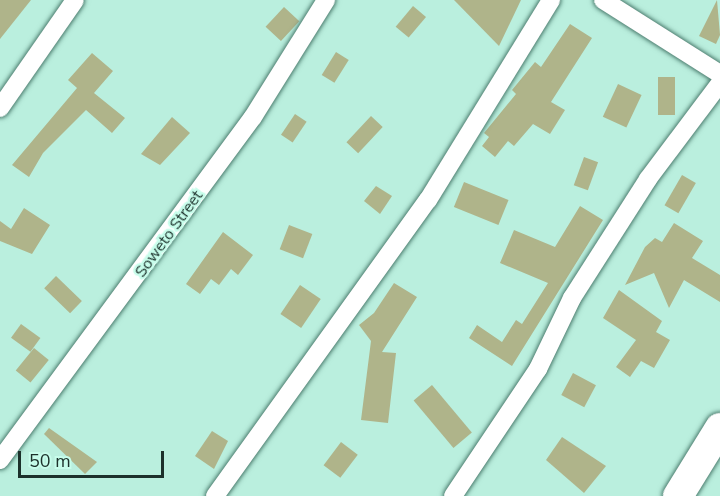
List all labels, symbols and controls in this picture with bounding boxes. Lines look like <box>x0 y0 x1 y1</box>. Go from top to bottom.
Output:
street label: Soweto Street <box>131 187 207 281</box>
scale bar <box>21 439 166 477</box>
text: 50 m <box>29 449 71 473</box>

